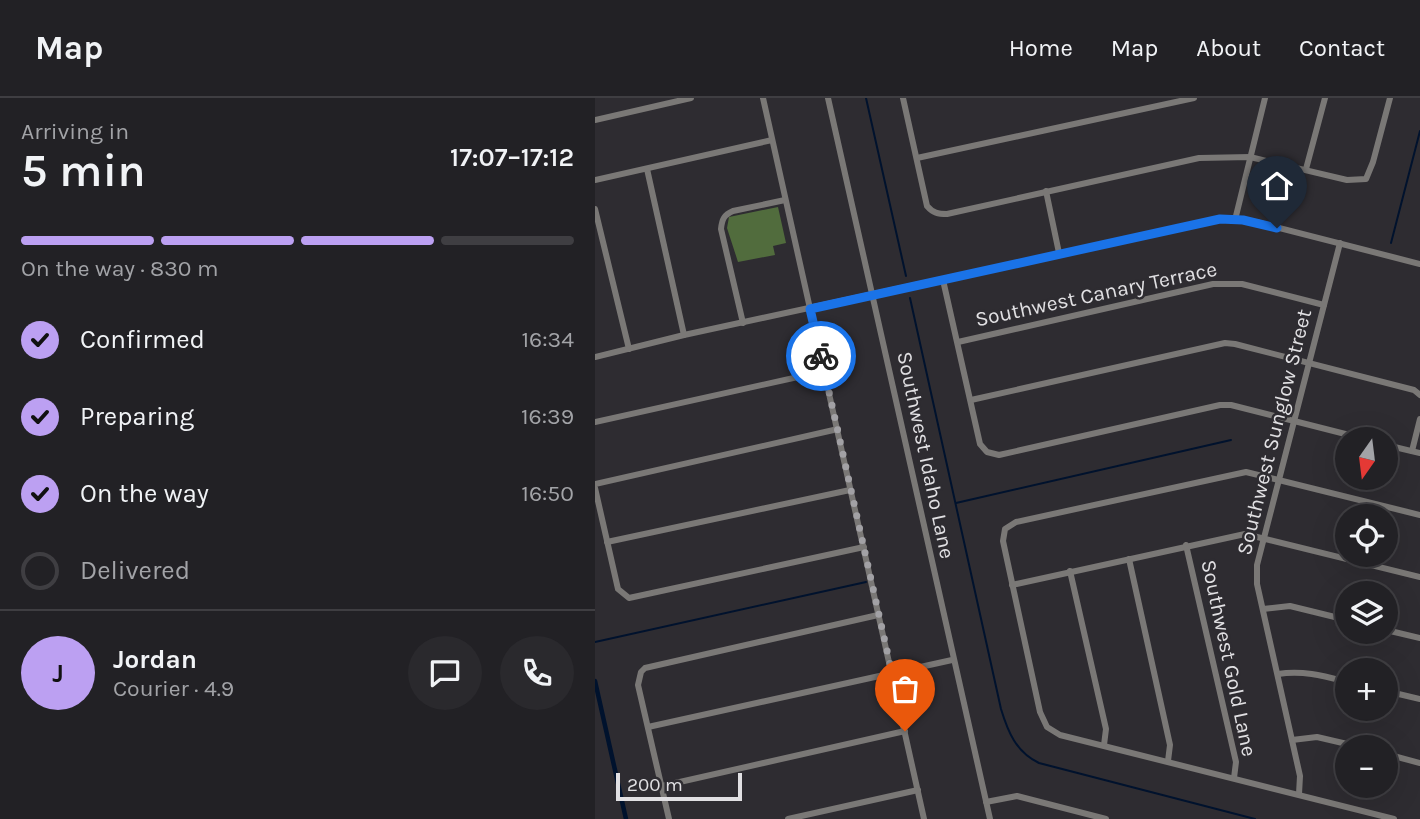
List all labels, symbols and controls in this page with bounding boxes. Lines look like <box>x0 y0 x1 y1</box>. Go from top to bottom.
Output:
text: Map <box>35 29 103 67</box>
text: Home <box>1009 34 1073 62</box>
text: Map <box>1111 34 1158 62</box>
text: About <box>1196 34 1261 62</box>
text: Contact <box>1299 34 1385 62</box>
text: Arriving in <box>21 118 129 145</box>
text: 17:07–17:12 <box>450 142 574 173</box>
text: 5 min <box>21 144 146 198</box>
pin <box>1247 156 1307 228</box>
icon: home <box>1258 167 1296 205</box>
text: On the way · 830 m <box>21 255 218 282</box>
street label: Southwest Canary Terrace <box>973 257 1219 331</box>
street label: Southwest Sunglow Street <box>1232 306 1316 557</box>
icon: check <box>21 321 59 359</box>
courier <box>786 321 856 391</box>
text: Confirmed <box>80 324 205 355</box>
text: 16:34 <box>522 326 574 353</box>
icon: bike <box>802 337 840 375</box>
street label: Southwest Idaho Lane <box>892 349 960 561</box>
icon: check <box>21 398 59 436</box>
text: Preparing <box>80 401 194 432</box>
text: 16:39 <box>521 403 574 430</box>
north arrow <box>1335 427 1398 490</box>
map controls <box>1335 427 1398 798</box>
icon: check <box>21 475 59 513</box>
text: On the way <box>80 478 209 509</box>
text: 16:50 <box>521 480 574 507</box>
button: locate <box>1335 504 1398 567</box>
text: Delivered <box>80 555 190 586</box>
street label: Southwest Gold Lane <box>1196 557 1262 759</box>
button: layers <box>1335 581 1398 644</box>
button: chat <box>408 636 482 710</box>
button: phone <box>500 636 574 710</box>
text: Jordan <box>113 644 197 675</box>
text: J <box>52 658 64 689</box>
button: + <box>1335 658 1398 721</box>
pin <box>875 659 935 731</box>
icon: bag <box>886 670 924 708</box>
text: Courier · 4.9 <box>113 675 234 702</box>
button: − <box>1335 735 1398 798</box>
scale bar <box>616 770 742 802</box>
text: 200 m <box>627 774 683 796</box>

